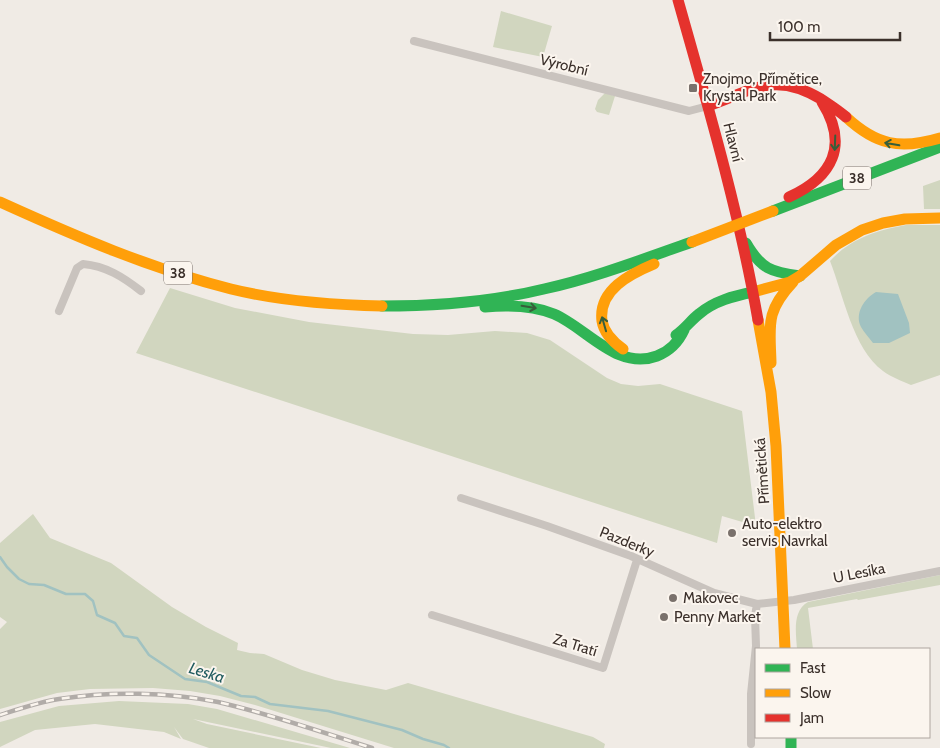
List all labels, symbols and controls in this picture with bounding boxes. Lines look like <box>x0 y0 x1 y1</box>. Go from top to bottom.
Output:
scale bar <box>770 10 900 42</box>
text: 100 m <box>778 18 820 36</box>
street label: Výrobní <box>538 50 590 80</box>
place label: Znojmo, Přímětice, Krystal Park <box>703 70 822 105</box>
marker: Znojmo, Přímětice, Krystal Park <box>687 82 699 94</box>
street label: Hlavní <box>719 120 747 164</box>
one-way arrow <box>831 134 840 150</box>
one-way arrow <box>885 139 901 149</box>
road number: 38 <box>843 167 871 190</box>
road number: 38 <box>164 262 192 284</box>
one-way arrow <box>521 303 537 313</box>
one-way arrow <box>598 317 608 333</box>
street label: Přímětická <box>751 437 773 505</box>
place label: Auto-elektro servis Navrkal <box>742 515 828 550</box>
street label: Pazderky <box>597 523 657 561</box>
marker: Auto-elektro servis Navrkal <box>726 527 738 539</box>
street label: U Lesíka <box>832 559 887 587</box>
place label: Makovec <box>683 589 739 607</box>
marker: Makovec <box>667 592 679 604</box>
place label: Penny Market <box>674 608 761 626</box>
marker: Penny Market <box>658 611 670 623</box>
street label: Za Tratí <box>551 630 599 660</box>
legend <box>755 648 930 738</box>
water label: Leska <box>187 658 227 687</box>
text: Fast <box>800 659 825 677</box>
text: Slow <box>800 684 831 702</box>
text: Jam <box>799 709 824 727</box>

